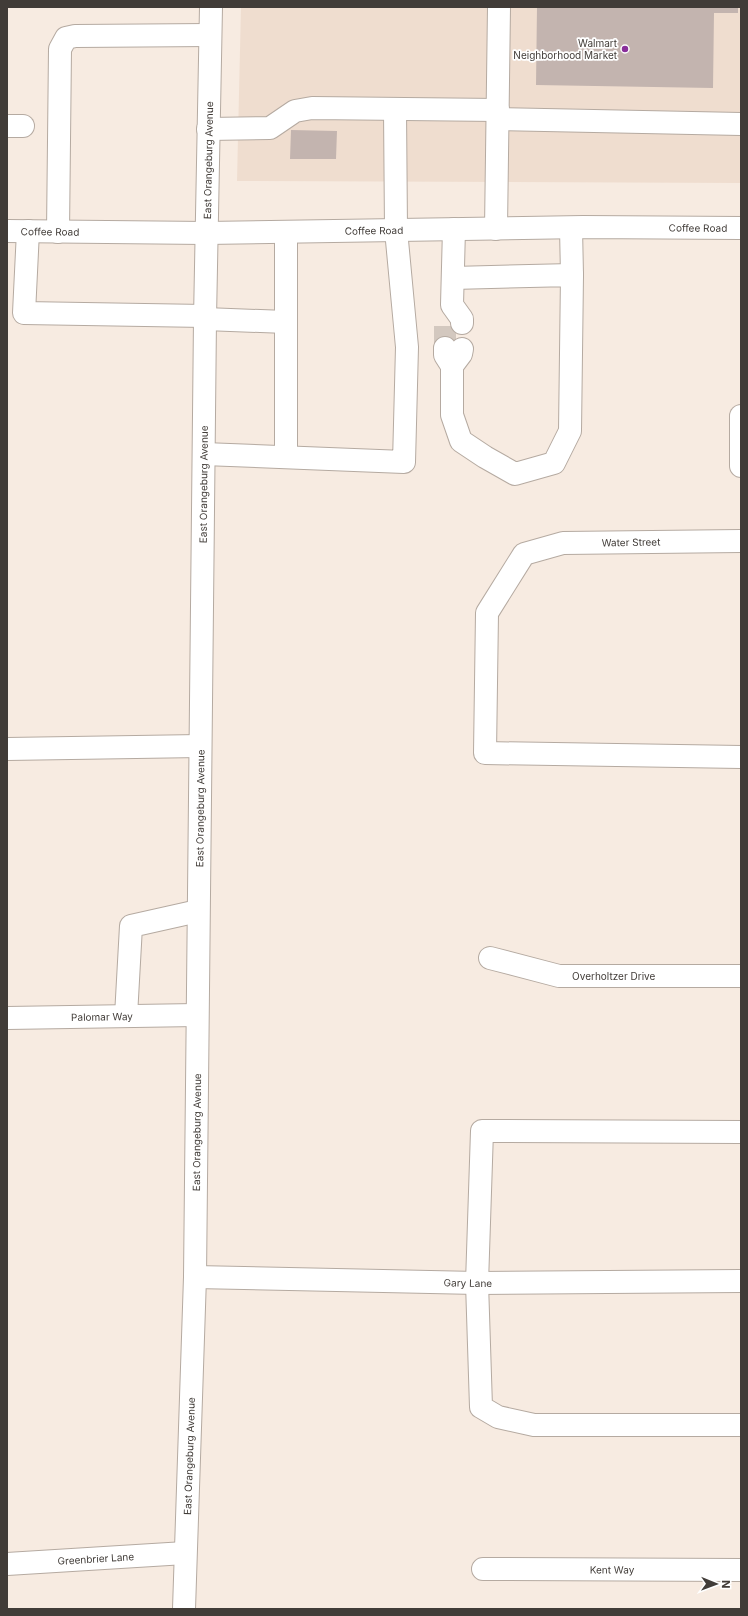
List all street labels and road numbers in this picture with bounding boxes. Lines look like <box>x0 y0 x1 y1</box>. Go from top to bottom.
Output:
street label: East Orangeburg Avenue <box>201 101 215 219</box>
street label: Coffee Road <box>669 222 727 234</box>
street label: Coffee Road <box>345 224 403 237</box>
street label: Coffee Road <box>21 225 79 238</box>
street label: East Orangeburg Avenue <box>197 425 210 543</box>
street label: Water Street <box>602 535 661 549</box>
street label: East Orangeburg Avenue <box>193 749 207 867</box>
street label: Overholtzer Drive <box>572 970 655 982</box>
street label: Palomar Way <box>71 1010 133 1023</box>
street label: East Orangeburg Avenue <box>190 1073 203 1191</box>
street label: Gary Lane <box>444 1276 492 1289</box>
street label: East Orangeburg Avenue <box>181 1397 197 1515</box>
street label: Greenbrier Lane <box>57 1550 135 1567</box>
street label: Kent Way <box>590 1563 635 1576</box>

